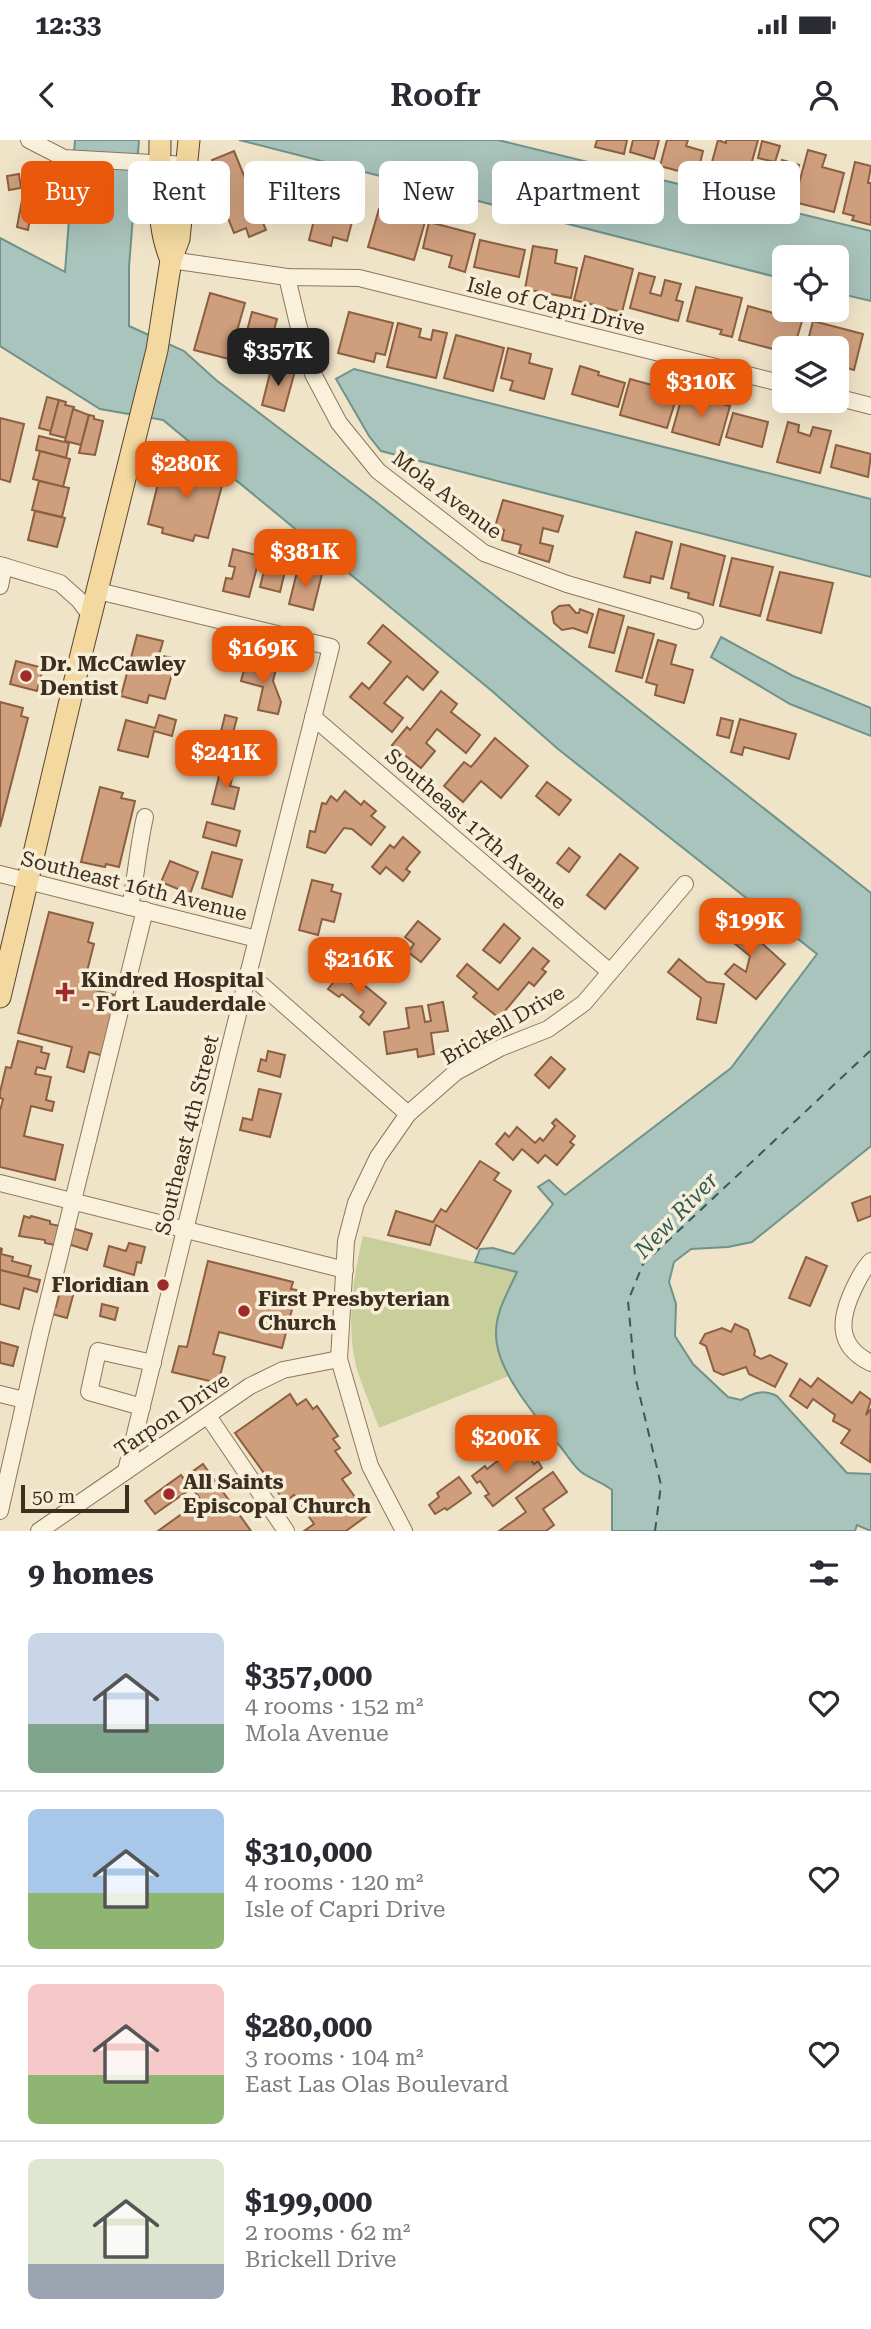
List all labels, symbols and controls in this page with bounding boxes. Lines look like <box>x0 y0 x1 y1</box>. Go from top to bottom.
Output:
text: 12:33 <box>35 10 101 40</box>
icon: back <box>28 76 66 114</box>
text: Roofr <box>390 76 481 114</box>
icon: person <box>805 76 843 114</box>
chip: Buy <box>21 161 114 224</box>
chip: Rent <box>128 161 230 224</box>
chip: Filters <box>244 161 365 224</box>
chip: New <box>379 161 478 224</box>
chip: Apartment <box>492 161 664 224</box>
chip: House <box>678 161 800 224</box>
map controls <box>772 245 849 413</box>
button: locate <box>772 245 849 322</box>
street label: Isle of Capri Drive <box>464 272 648 340</box>
pin: $357K <box>229 328 327 388</box>
button: layers <box>772 336 849 413</box>
text: $357K <box>243 337 313 364</box>
pin: $310K <box>652 359 750 419</box>
text: $310K <box>666 368 736 395</box>
pin: $280K <box>137 442 235 501</box>
street label: Mola Avenue <box>387 446 507 544</box>
text: $280K <box>151 450 221 477</box>
pin: $381K <box>256 530 354 589</box>
text: $381K <box>270 538 340 565</box>
pin: $169K <box>214 626 312 686</box>
text: $169K <box>228 635 298 662</box>
place label: Dr. McCawley Dentist <box>40 652 186 700</box>
marker: Dr. McCawley Dentist <box>18 668 34 684</box>
pin: $241K <box>177 730 275 790</box>
text: $241K <box>191 739 261 766</box>
street label: Southeast 17th Avenue <box>380 744 572 914</box>
street label: Southeast 16th Avenue <box>18 846 250 926</box>
pin: $199K <box>701 898 799 958</box>
text: $199K <box>715 907 785 934</box>
pin: $216K <box>310 938 408 997</box>
text: $216K <box>324 946 394 973</box>
place label: Kindred Hospital - Fort Lauderdale <box>81 968 266 1016</box>
street label: Brickell Drive <box>437 980 569 1070</box>
marker: Kindred Hospital - Fort Lauderdale <box>55 982 75 1002</box>
street label: Southeast 4th Street <box>151 1032 224 1238</box>
water label: New River <box>628 1167 724 1265</box>
place label: Floridian <box>51 1273 149 1297</box>
marker: Floridian <box>155 1277 171 1293</box>
place label: First Presbyterian Church <box>258 1287 450 1335</box>
marker: First Presbyterian Church <box>236 1303 252 1319</box>
street label: Tarpon Drive <box>110 1368 234 1462</box>
pin: $200K <box>457 1416 555 1475</box>
text: $200K <box>471 1424 541 1451</box>
place label: All Saints Episcopal Church <box>183 1470 371 1518</box>
scale bar <box>21 1482 130 1514</box>
text: 50 m <box>32 1485 75 1508</box>
marker: All Saints Episcopal Church <box>161 1486 177 1502</box>
icon: filters <box>805 1554 843 1592</box>
text: 9 homes <box>28 1556 154 1591</box>
text: $357,000 <box>245 1658 372 1693</box>
icon: home <box>84 1661 168 1745</box>
icon: heart <box>805 1684 843 1722</box>
text: 4 rooms · 152 m² <box>245 1693 423 1720</box>
text: Mola Avenue <box>245 1720 389 1747</box>
text: $310,000 <box>245 1834 372 1869</box>
icon: home <box>84 1837 168 1921</box>
icon: heart <box>805 1860 843 1898</box>
text: 4 rooms · 120 m² <box>245 1869 423 1896</box>
text: Isle of Capri Drive <box>245 1896 445 1923</box>
text: $280,000 <box>245 2009 372 2044</box>
icon: home <box>84 2012 168 2096</box>
icon: heart <box>805 2035 843 2073</box>
text: 3 rooms · 104 m² <box>245 2044 423 2071</box>
text: East Las Olas Boulevard <box>245 2071 509 2098</box>
text: $199,000 <box>245 2184 372 2219</box>
icon: home <box>84 2187 168 2271</box>
icon: heart <box>805 2210 843 2248</box>
text: 2 rooms · 62 m² <box>245 2219 411 2246</box>
text: Brickell Drive <box>245 2246 396 2273</box>

